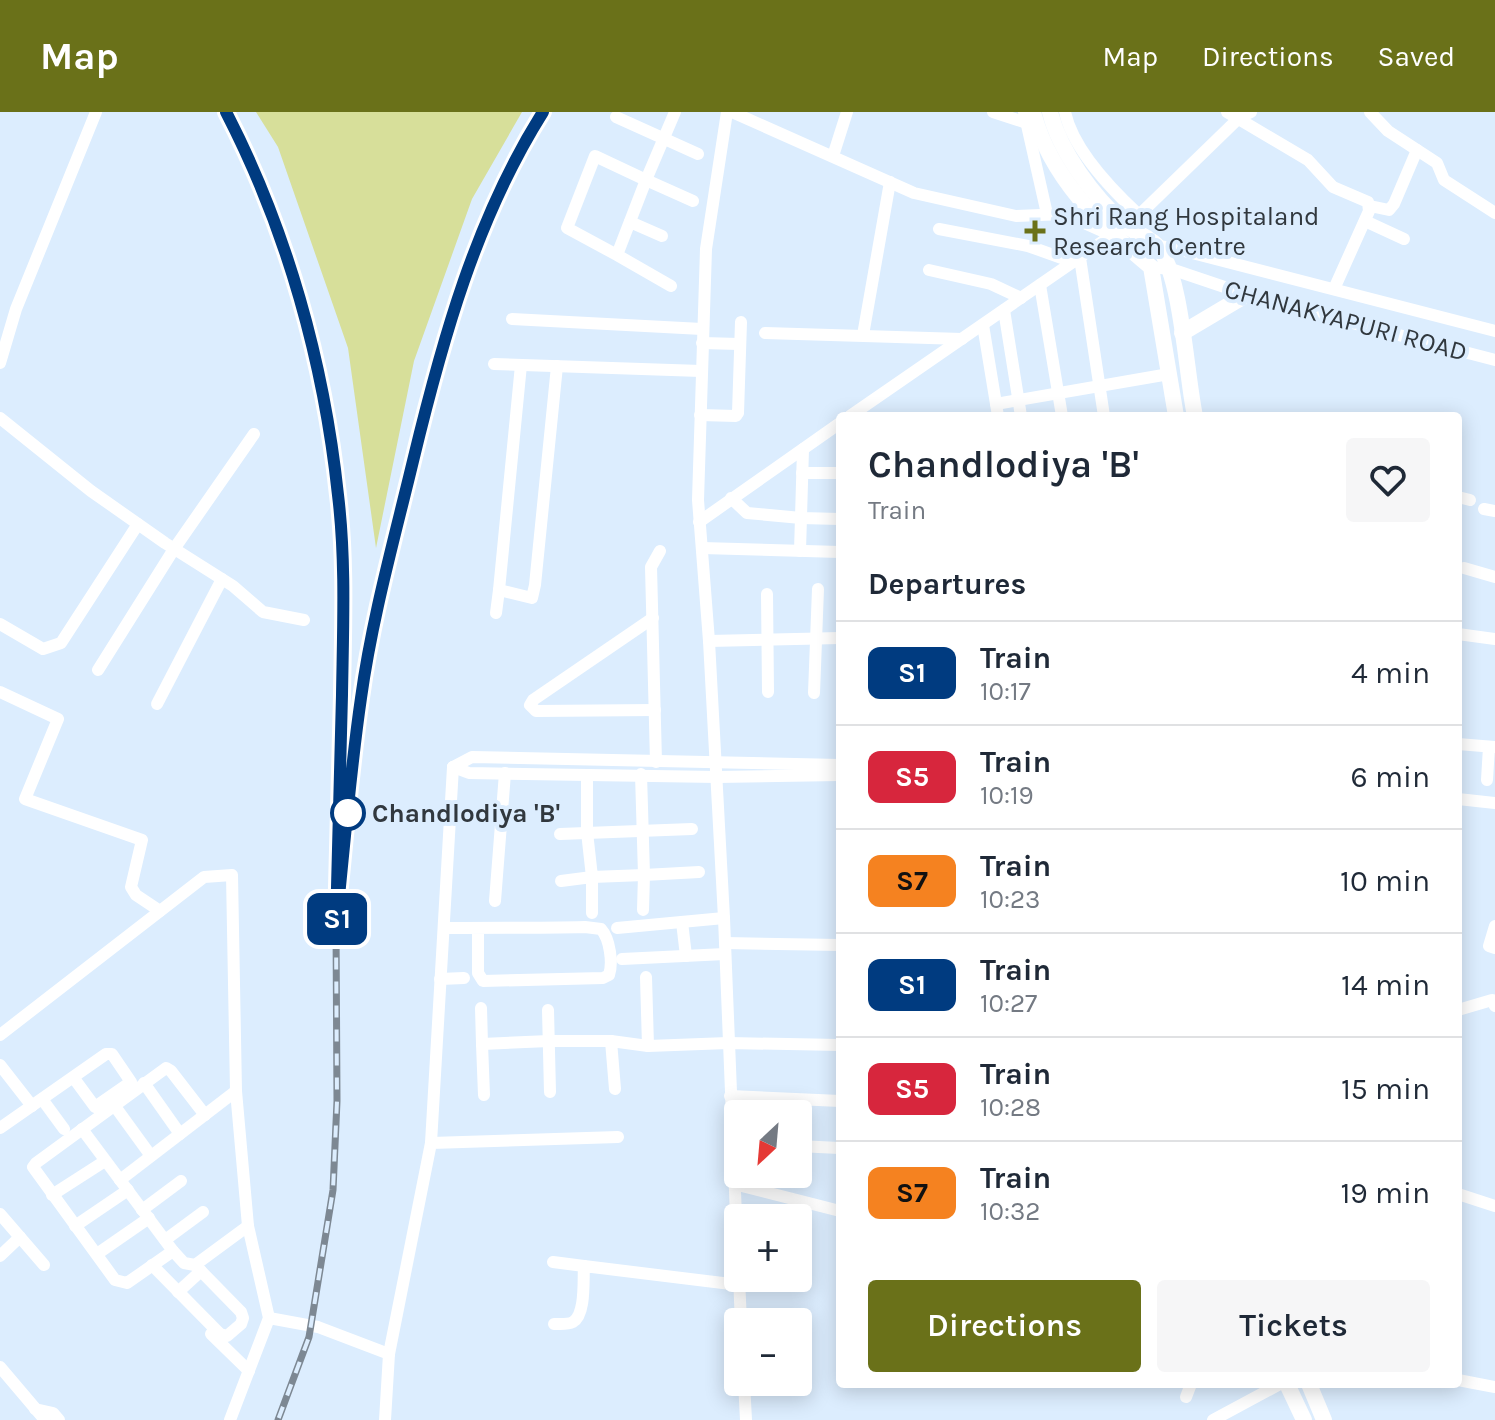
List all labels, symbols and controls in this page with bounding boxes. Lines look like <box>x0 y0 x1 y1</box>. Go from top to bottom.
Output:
text: Map <box>40 34 119 79</box>
text: Map <box>1103 40 1158 73</box>
text: Directions <box>1202 40 1334 73</box>
text: Saved <box>1378 40 1455 73</box>
place label: Shri Rang Hospitaland Research Centre <box>1053 201 1320 262</box>
marker: Shri Rang Hospitaland Research Centre <box>1024 220 1046 242</box>
street label: CHANAKYAPURI ROAD <box>1221 273 1470 368</box>
button: heart <box>1346 438 1430 522</box>
text: Chandlodiya 'B' <box>868 442 1139 487</box>
text: Train <box>868 495 926 526</box>
text: Departures <box>868 566 1026 602</box>
text: Train <box>980 640 1051 676</box>
text: 4 min <box>1351 655 1430 691</box>
text: S1 <box>898 656 926 689</box>
text: 10:17 <box>980 676 1031 707</box>
text: Train <box>980 744 1051 780</box>
text: 6 min <box>1351 759 1430 795</box>
text: S5 <box>895 760 929 793</box>
text: 10:19 <box>980 780 1034 811</box>
marker: Chandlodiya 'B' <box>331 796 365 830</box>
place label: Chandlodiya 'B' <box>372 798 560 829</box>
text: Train <box>980 848 1051 884</box>
text: 10 min <box>1340 863 1430 899</box>
text: S7 <box>896 864 928 897</box>
text: 10:23 <box>980 884 1040 915</box>
line badge: S1 <box>301 893 373 945</box>
text: S1 <box>323 902 351 935</box>
text: Train <box>980 952 1051 988</box>
text: 14 min <box>1341 967 1430 1003</box>
text: S1 <box>898 968 926 1001</box>
text: 10:27 <box>980 988 1037 1019</box>
text: Train <box>980 1056 1051 1092</box>
text: 15 min <box>1341 1071 1430 1107</box>
text: S5 <box>895 1072 929 1105</box>
text: 10:28 <box>980 1092 1041 1123</box>
north arrow <box>724 1100 812 1188</box>
map controls <box>724 1100 812 1396</box>
text: Train <box>980 1160 1051 1196</box>
text: 19 min <box>1340 1175 1430 1211</box>
text: S7 <box>896 1176 928 1209</box>
text: 10:32 <box>980 1196 1040 1227</box>
button: + <box>724 1204 812 1292</box>
button: Directions <box>868 1280 1141 1372</box>
button: Tickets <box>1157 1280 1430 1372</box>
button: − <box>724 1308 812 1396</box>

